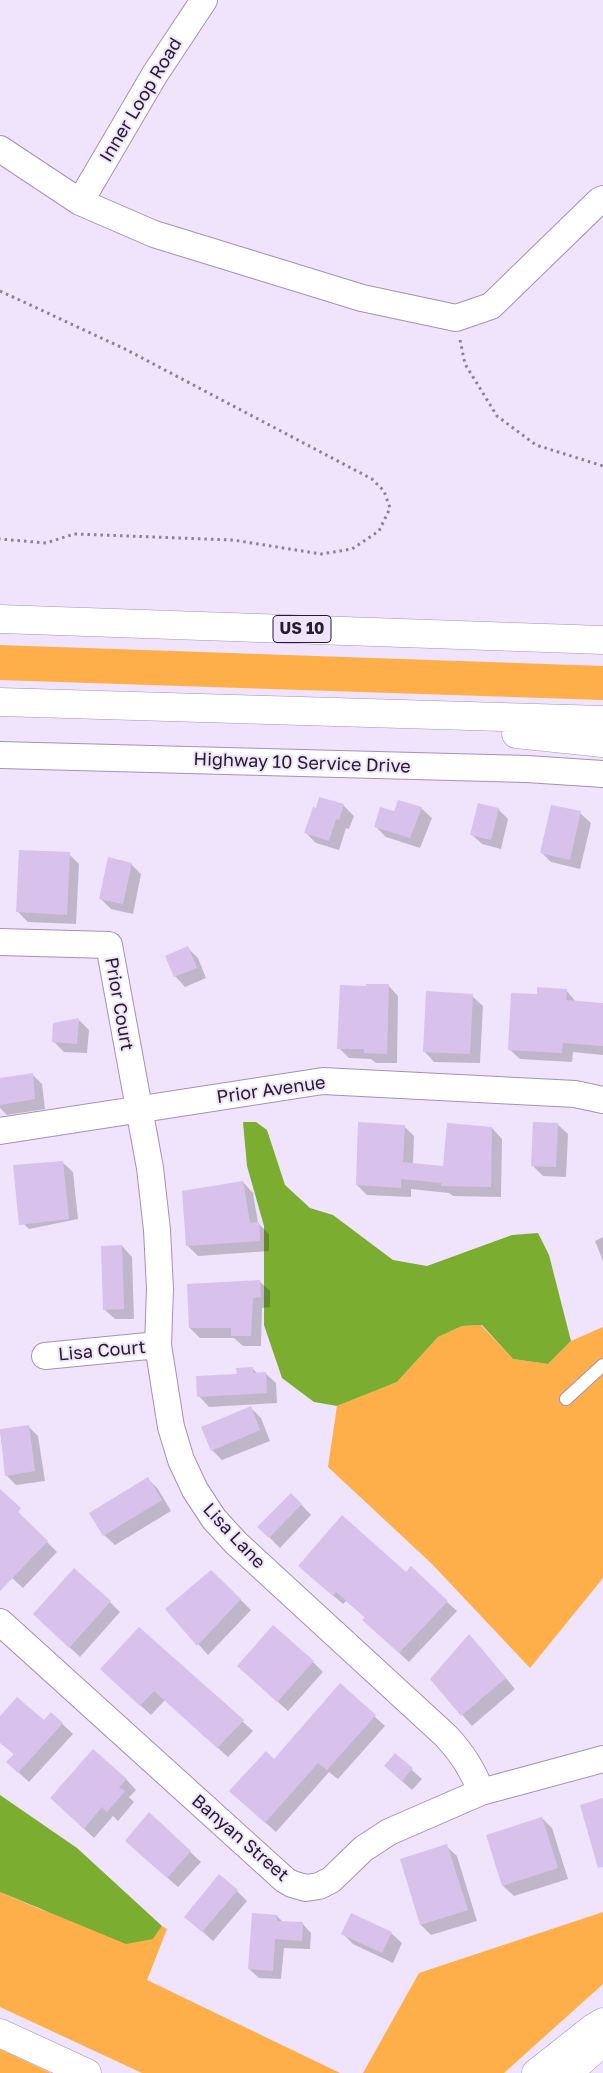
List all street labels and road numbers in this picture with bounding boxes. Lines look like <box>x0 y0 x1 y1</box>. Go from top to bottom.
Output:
street label: Inner Loop Road <box>95 34 187 166</box>
road number: US 10 <box>273 616 331 642</box>
street label: Highway 10 Service Drive <box>193 748 411 778</box>
street label: Prior Court <box>100 956 138 1052</box>
street label: Prior Avenue <box>215 1072 327 1108</box>
street label: Lisa Court <box>57 1336 147 1366</box>
street label: Lisa Lane <box>198 1499 270 1573</box>
street label: Banyan Street <box>187 1790 293 1886</box>

